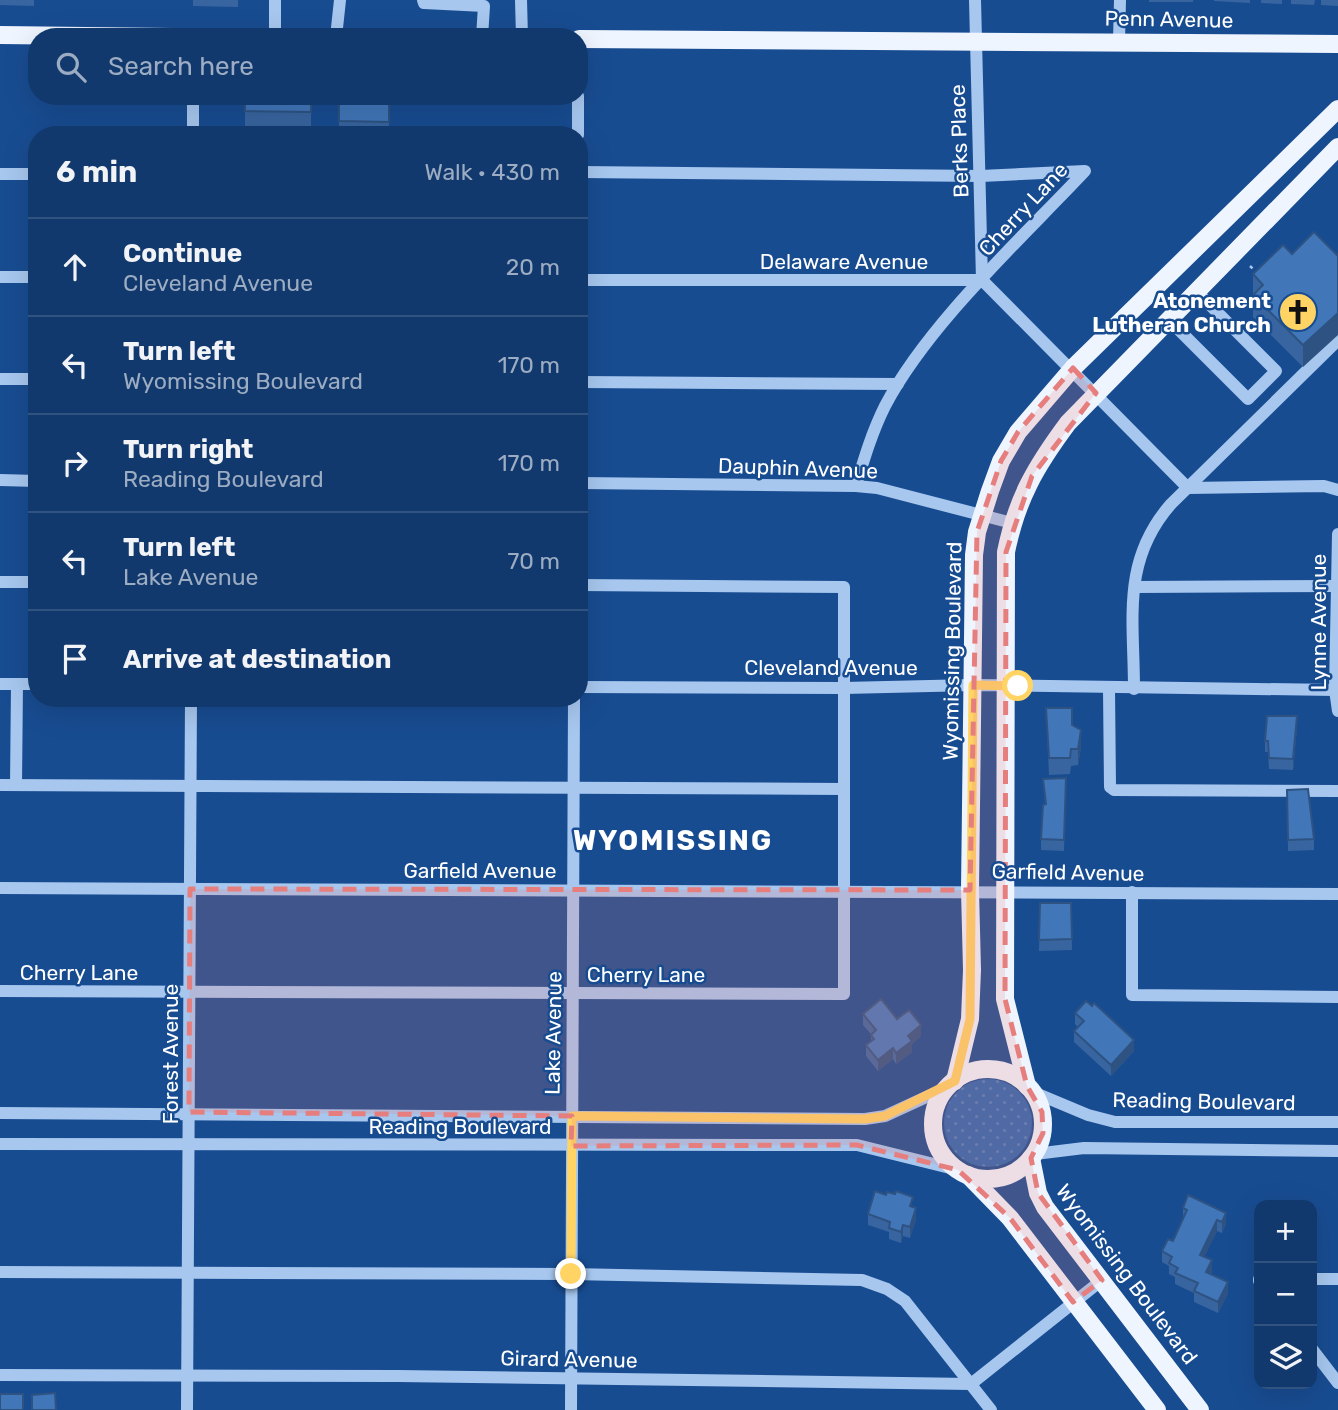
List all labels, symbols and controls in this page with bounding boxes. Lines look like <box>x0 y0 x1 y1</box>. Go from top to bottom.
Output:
street label: Penn Avenue <box>1104 5 1234 33</box>
search box <box>28 28 588 105</box>
icon: search <box>52 48 90 86</box>
text: Search here <box>108 51 254 82</box>
street label: Berks Place <box>945 84 973 198</box>
text: 6 min <box>56 154 137 190</box>
street label: Cherry Lane <box>973 157 1073 261</box>
text: Walk · 430 m <box>425 158 560 186</box>
text: Continue <box>123 238 242 269</box>
icon: ahead <box>56 248 94 286</box>
street label: Delaware Avenue <box>760 249 928 274</box>
text: 20 m <box>506 253 560 281</box>
text: Cleveland Avenue <box>123 269 313 297</box>
place label: Atonement Lutheran Church <box>1092 288 1271 337</box>
church icon: Atonement Lutheran Church <box>1277 291 1319 333</box>
text: Turn left <box>123 336 235 367</box>
icon: left <box>56 346 94 384</box>
text: 170 m <box>498 351 560 379</box>
text: Wyomissing Boulevard <box>123 367 363 395</box>
text: Turn right <box>123 434 253 465</box>
icon: right <box>56 444 94 482</box>
text: 170 m <box>498 449 560 477</box>
street label: Dauphin Avenue <box>718 453 878 483</box>
text: Reading Boulevard <box>123 465 324 493</box>
text: Turn left <box>123 532 235 563</box>
street label: Wyomissing Boulevard <box>938 541 966 761</box>
icon: left <box>56 542 94 580</box>
text: 70 m <box>508 547 560 575</box>
street label: Lynne Avenue <box>1306 554 1331 690</box>
text: Lake Avenue <box>123 563 258 591</box>
icon: arrive <box>56 640 94 678</box>
text: Arrive at destination <box>123 644 391 675</box>
street label: Cleveland Avenue <box>744 655 918 680</box>
route start <box>1002 670 1033 701</box>
district label: WYOMISSING <box>573 824 773 857</box>
street label: Garfield Avenue <box>404 858 556 883</box>
street label: Garfield Avenue <box>991 858 1145 886</box>
street label: Cherry Lane <box>20 960 138 985</box>
street label: Cherry Lane <box>587 962 705 987</box>
street label: Lake Avenue <box>539 971 567 1095</box>
street label: Forest Avenue <box>158 984 183 1124</box>
street label: Reading Boulevard <box>1112 1087 1296 1115</box>
street label: Reading Boulevard <box>368 1114 552 1139</box>
street label: Wyomissing Boulevard <box>1051 1179 1203 1369</box>
map controls <box>1254 1200 1317 1389</box>
button: + <box>1254 1200 1317 1263</box>
route end <box>555 1258 586 1289</box>
button: − <box>1254 1263 1317 1326</box>
button: layers <box>1254 1326 1317 1389</box>
street label: Girard Avenue <box>500 1345 638 1373</box>

